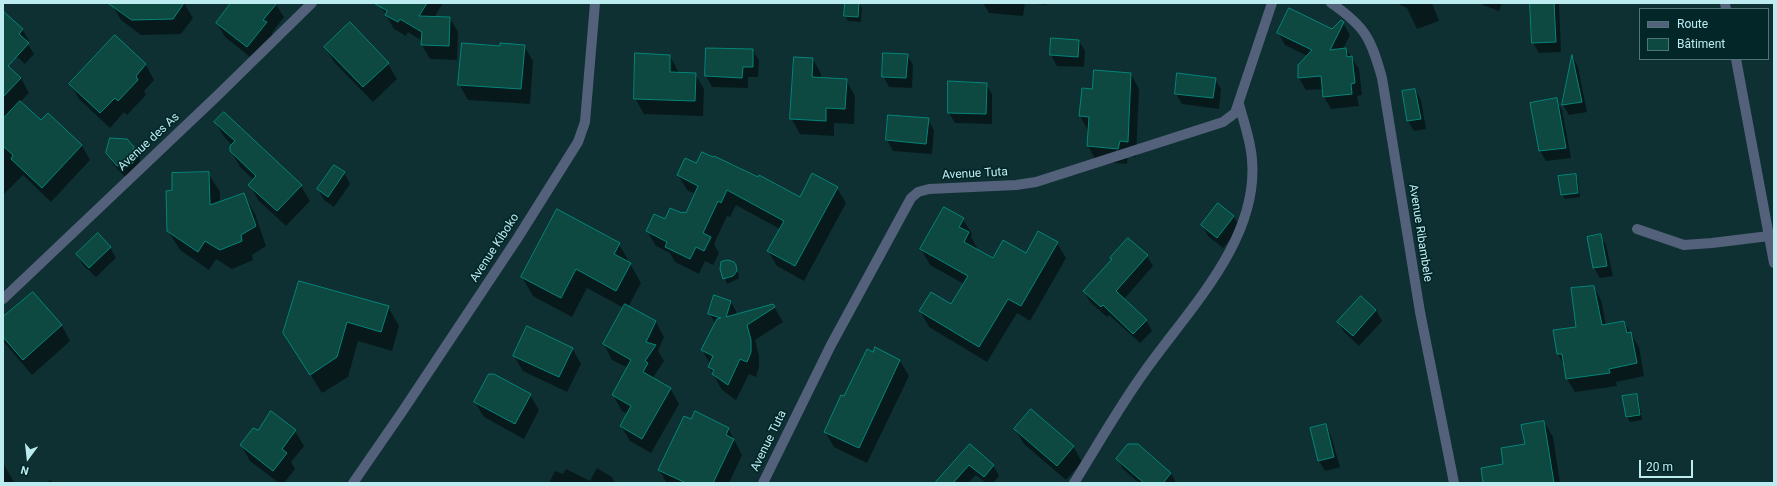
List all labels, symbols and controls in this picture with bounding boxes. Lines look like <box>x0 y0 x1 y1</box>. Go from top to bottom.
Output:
legend <box>1639 8 1769 60</box>
text: Route <box>1677 17 1708 31</box>
text: Bâtiment <box>1677 37 1725 51</box>
street label: Avenue des As <box>115 110 183 174</box>
street label: Avenue Tuta <box>942 165 1008 183</box>
street label: Avenue Ribambele <box>1405 183 1435 283</box>
street label: Avenue Kiboko <box>467 211 523 285</box>
street label: Avenue Tuta <box>748 408 790 474</box>
north arrow <box>8 438 48 478</box>
scale bar <box>1641 452 1695 478</box>
text: 20 m <box>1646 460 1673 474</box>
text: N <box>19 463 30 477</box>

